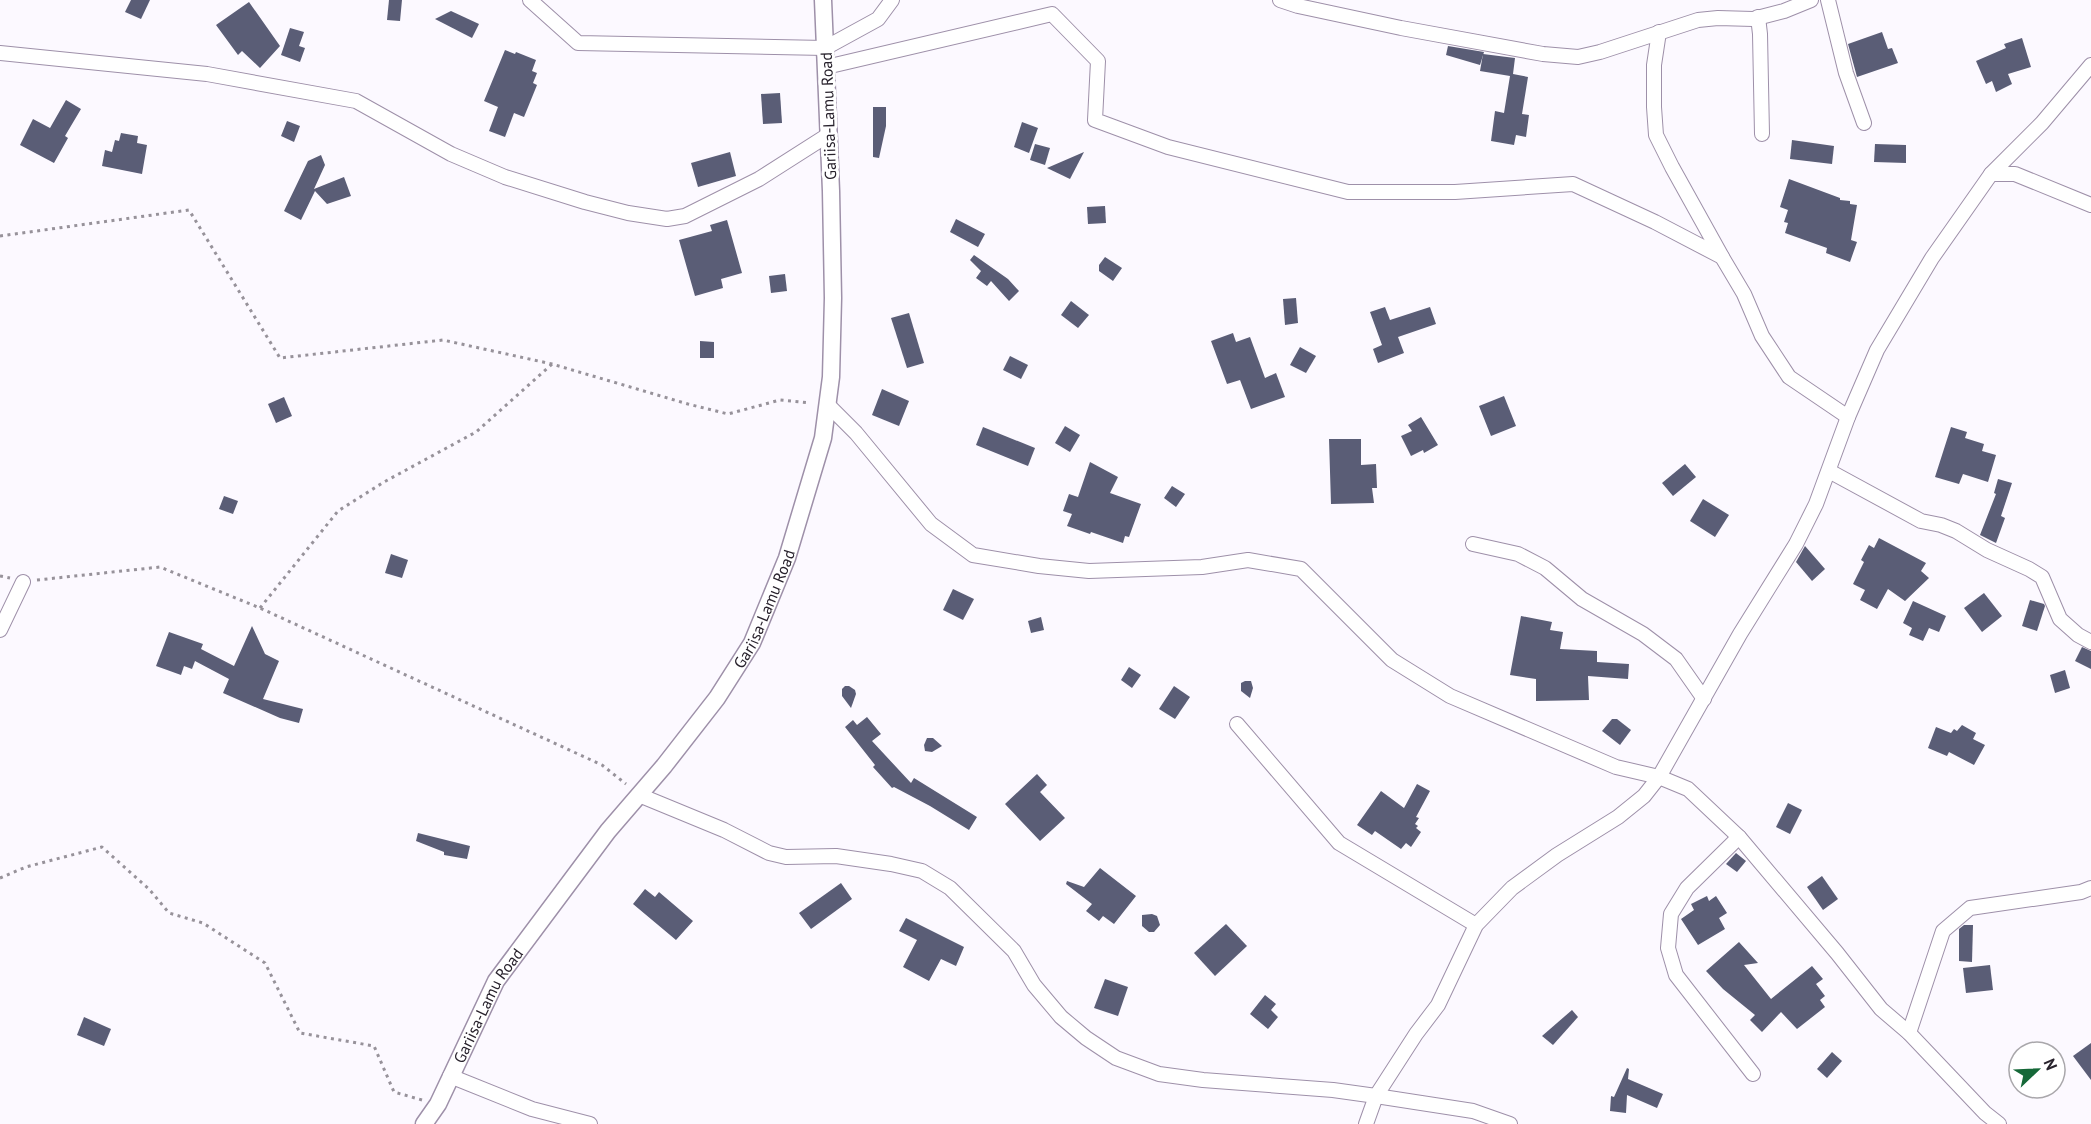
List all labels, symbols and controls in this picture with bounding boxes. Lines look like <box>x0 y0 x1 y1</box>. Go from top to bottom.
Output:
street label: Gariisa-Lamu Road <box>816 52 840 180</box>
street label: Gariisa-Lamu Road <box>729 547 799 672</box>
street label: Gariisa-Lamu Road <box>449 944 527 1066</box>
north arrow <box>2007 1040 2067 1100</box>
text: N <box>2040 1055 2062 1073</box>

